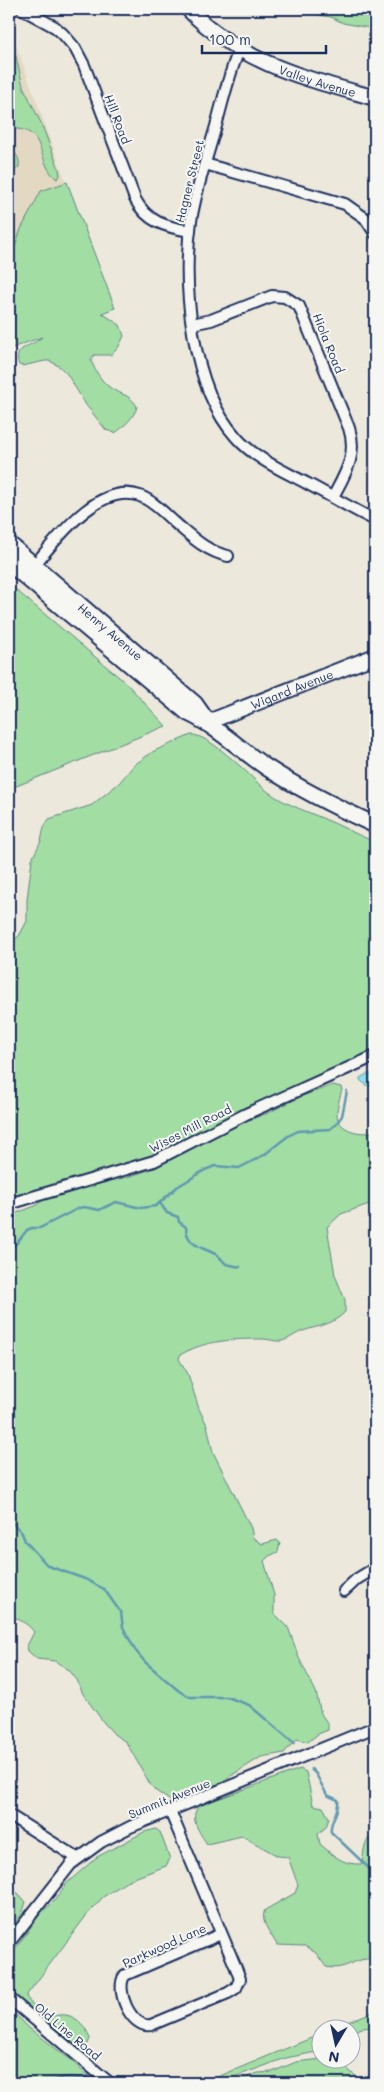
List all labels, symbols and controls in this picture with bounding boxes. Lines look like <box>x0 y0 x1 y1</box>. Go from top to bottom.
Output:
scale bar <box>202 22 325 54</box>
text: 100 m <box>209 29 251 49</box>
street label: Valley Avenue <box>277 61 358 100</box>
street label: Hill Road <box>101 92 135 146</box>
street label: Hagner Street <box>171 138 207 224</box>
street label: Hiola Road <box>310 311 348 376</box>
street label: Henry Avenue <box>75 599 146 664</box>
street label: Wigard Avenue <box>248 665 335 712</box>
street label: Wises Mill Road <box>146 1100 234 1156</box>
street label: Summit Avenue <box>126 1774 212 1822</box>
street label: Parkwood Lane <box>120 1919 208 1971</box>
street label: Old Line Road <box>32 1999 105 2064</box>
north arrow <box>312 2020 362 2070</box>
text: N <box>327 2047 341 2068</box>

